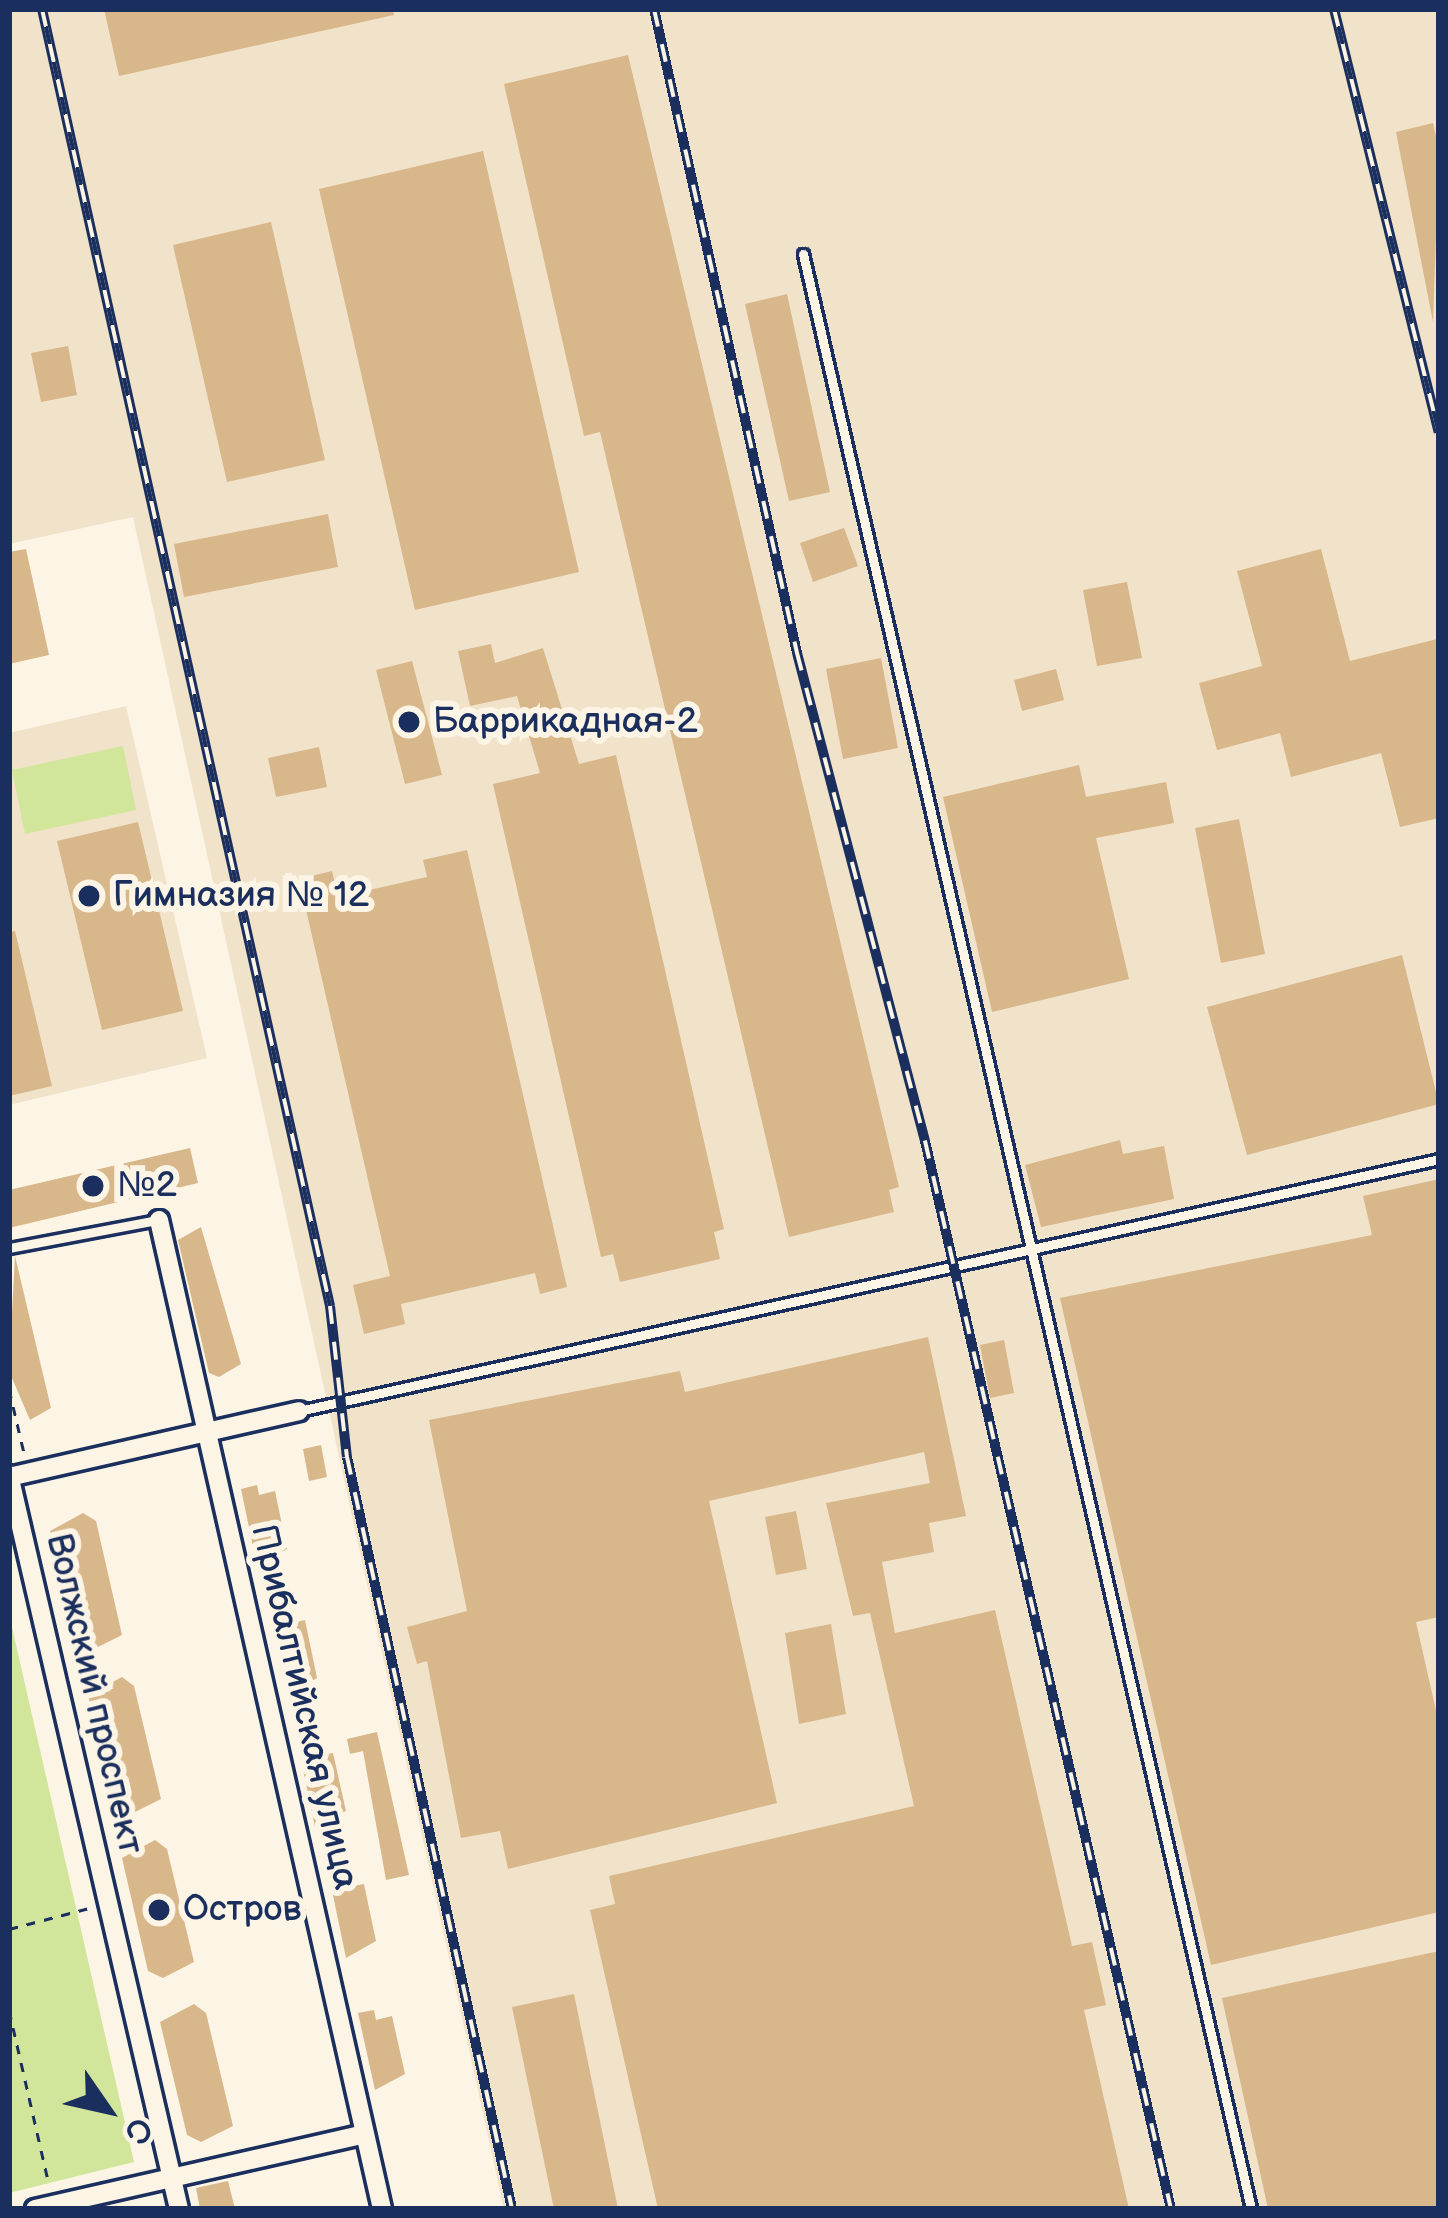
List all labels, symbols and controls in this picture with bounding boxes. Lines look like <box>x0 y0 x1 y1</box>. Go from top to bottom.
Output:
place label: Баррикадная-2 <box>433 700 698 744</box>
marker: Баррикадная-2 <box>396 709 422 735</box>
place label: Гимназия № 12 <box>113 874 369 918</box>
marker: Гимназия № 12 <box>76 883 102 909</box>
place label: №2 <box>117 1164 177 1208</box>
marker: №2 <box>80 1173 106 1199</box>
street label: Прибалтийская улица <box>241 1520 367 1894</box>
street label: Волжский проспект <box>36 1529 152 1859</box>
place label: Остров <box>183 1888 301 1932</box>
marker: Остров <box>146 1897 172 1923</box>
north arrow <box>48 2050 168 2170</box>
text: С <box>115 2109 161 2151</box>

